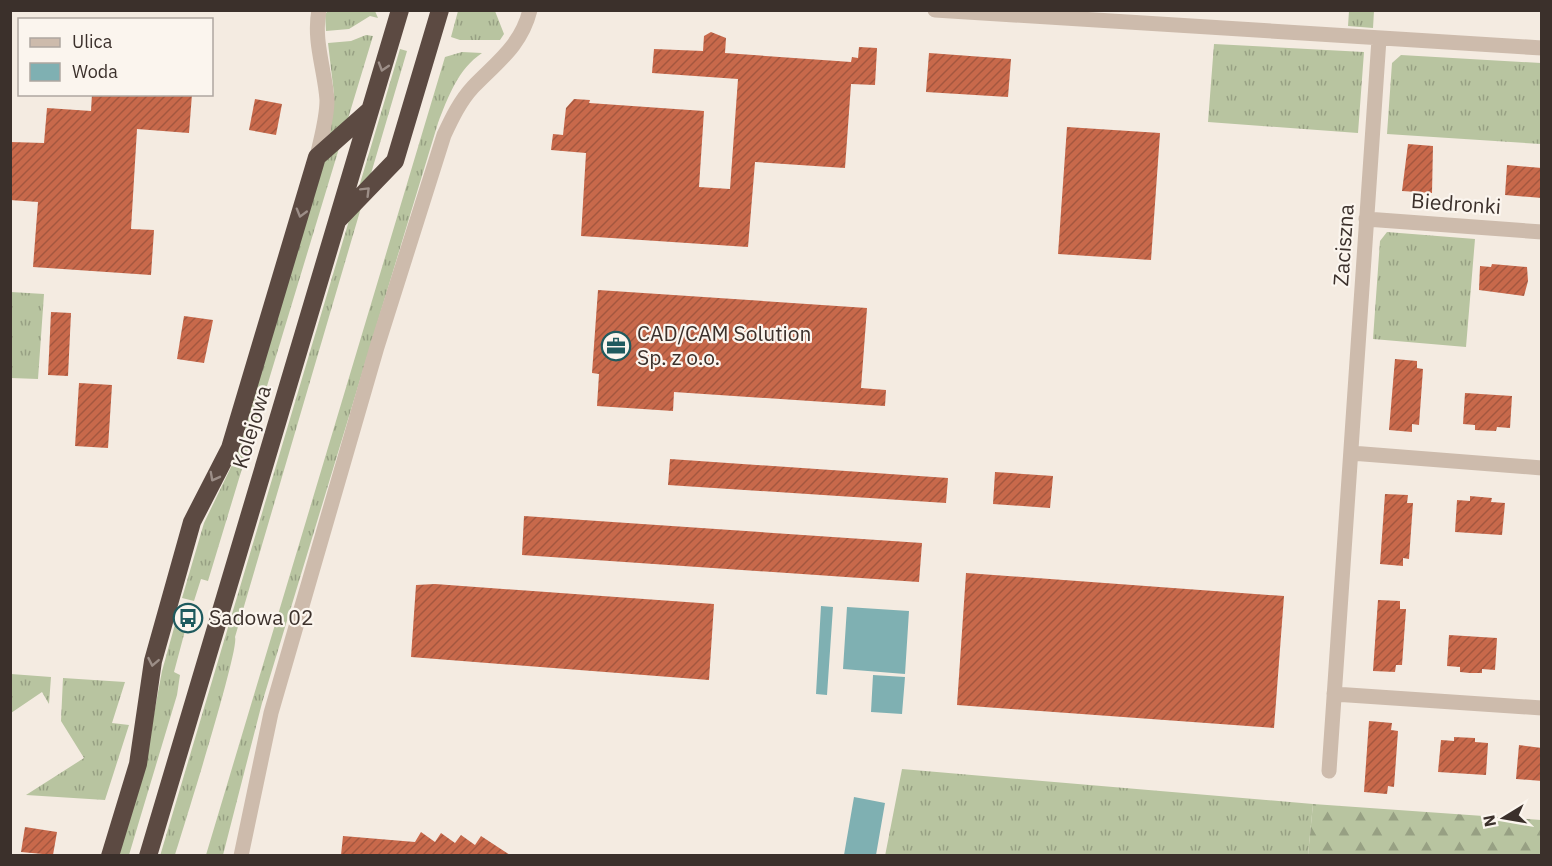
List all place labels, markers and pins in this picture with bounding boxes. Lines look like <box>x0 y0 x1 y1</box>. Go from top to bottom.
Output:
place label: CAD/CAM Solution Sp. z o.o. <box>637 319 812 371</box>
office icon: CAD/CAM Solution Sp. z o.o. <box>600 330 632 362</box>
bus stop icon: Sadowa 02 <box>172 602 204 634</box>
place label: Sadowa 02 <box>209 603 314 631</box>

